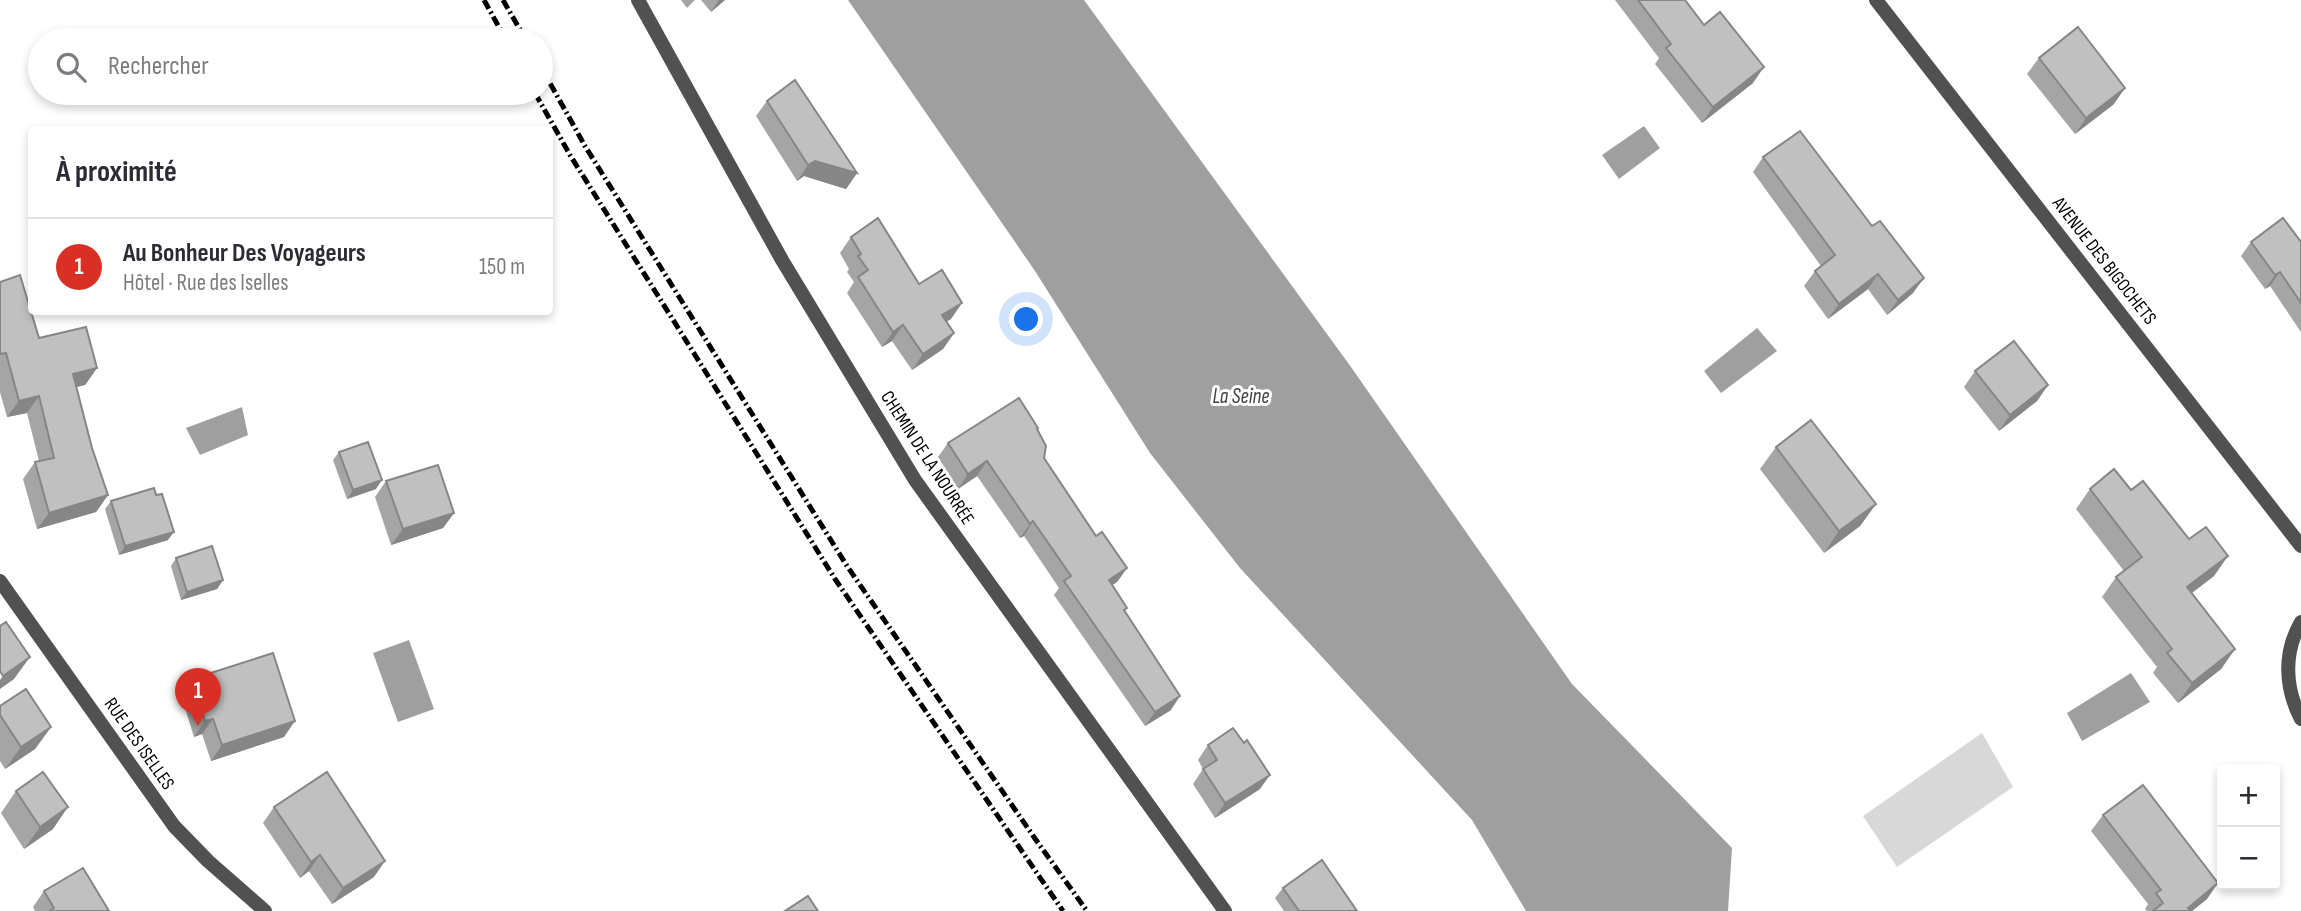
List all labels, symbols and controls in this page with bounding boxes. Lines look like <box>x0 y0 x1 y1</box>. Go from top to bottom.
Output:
search box <box>28 28 553 105</box>
icon: search <box>52 48 90 86</box>
text: Rechercher <box>108 51 209 82</box>
text: À proximité <box>56 154 177 190</box>
street label: AVENUE DES BIGOCHETS <box>2046 192 2161 329</box>
text: Au Bonheur Des Voyageurs <box>123 238 366 269</box>
text: 1 <box>74 253 84 281</box>
text: 150 m <box>479 253 525 281</box>
text: Hôtel · Rue des Iselles <box>123 269 289 297</box>
your location <box>1009 302 1043 336</box>
water label: La Seine <box>1213 384 1270 409</box>
street label: CHEMIN DE LA NOURRÉE <box>875 387 979 529</box>
pin: 1 <box>175 668 221 726</box>
street label: RUE DES ISELLES <box>99 694 179 794</box>
map controls <box>2217 764 2280 890</box>
button: + <box>2217 764 2280 827</box>
button: − <box>2217 827 2280 890</box>

